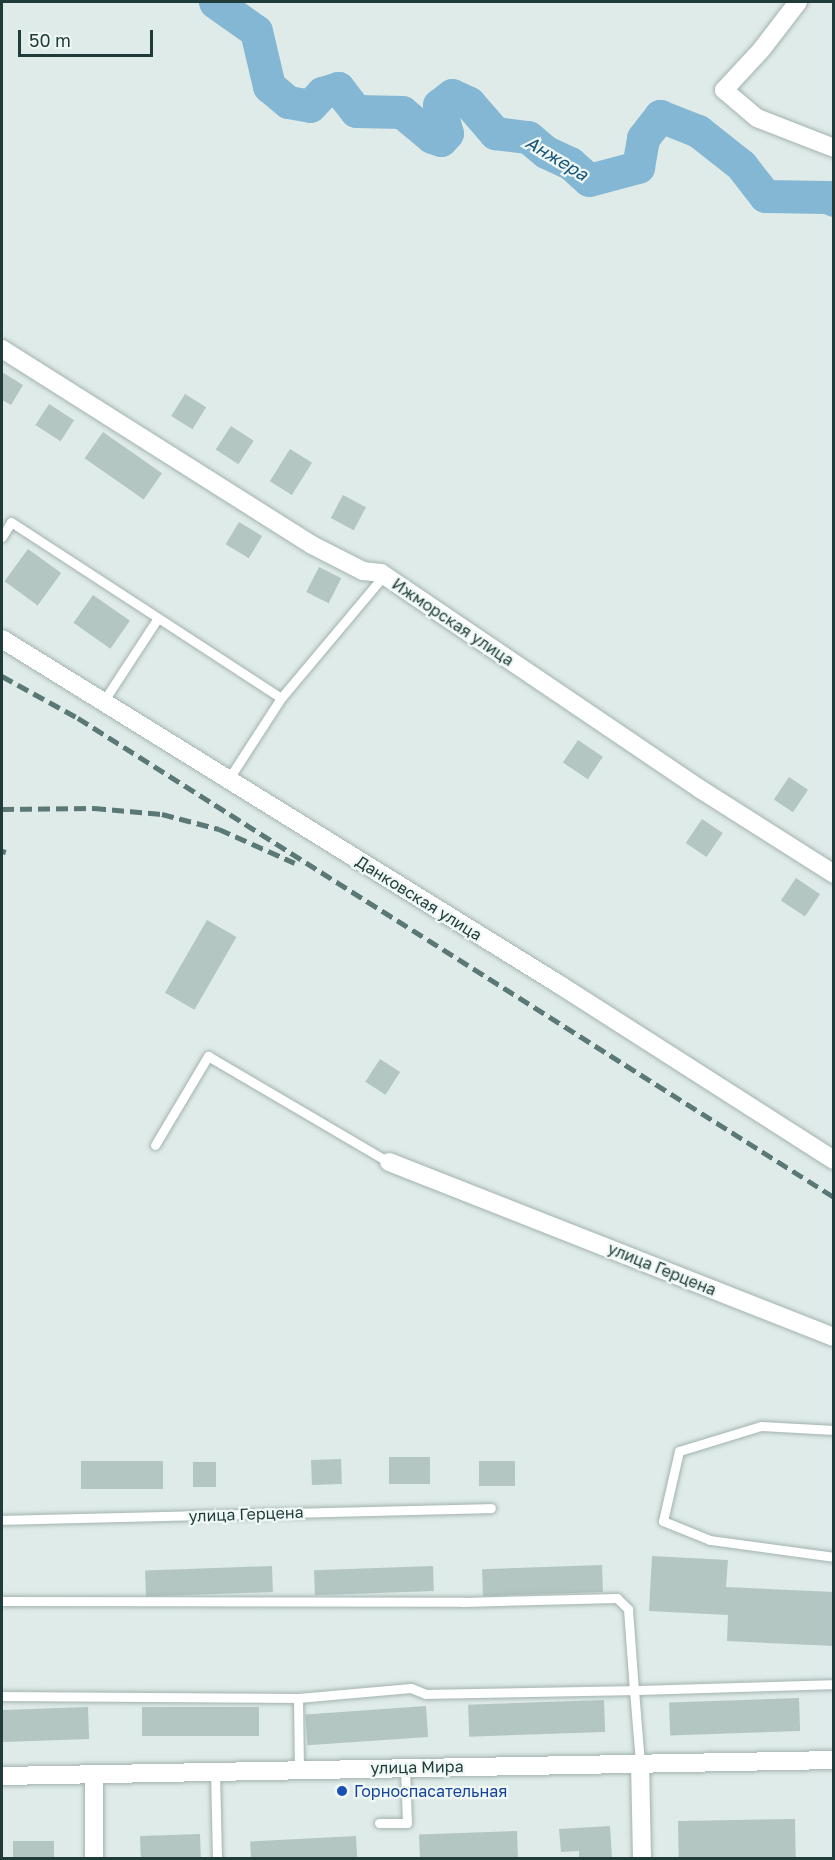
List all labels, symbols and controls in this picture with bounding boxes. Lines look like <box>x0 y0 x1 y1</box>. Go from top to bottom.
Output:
scale bar <box>21 18 156 56</box>
text: 50 m <box>29 29 71 51</box>
water label: Анжера <box>522 131 592 185</box>
street label: Ижморская улица <box>388 574 518 670</box>
street label: Данковская улица <box>353 851 485 945</box>
street label: улица Герцена <box>605 1239 719 1299</box>
street label: улица Герцена <box>188 1502 304 1526</box>
street label: улица Мира <box>370 1757 464 1777</box>
place label: Горноспасательная <box>354 1781 507 1801</box>
marker: Горноспасательная <box>335 1784 349 1798</box>

